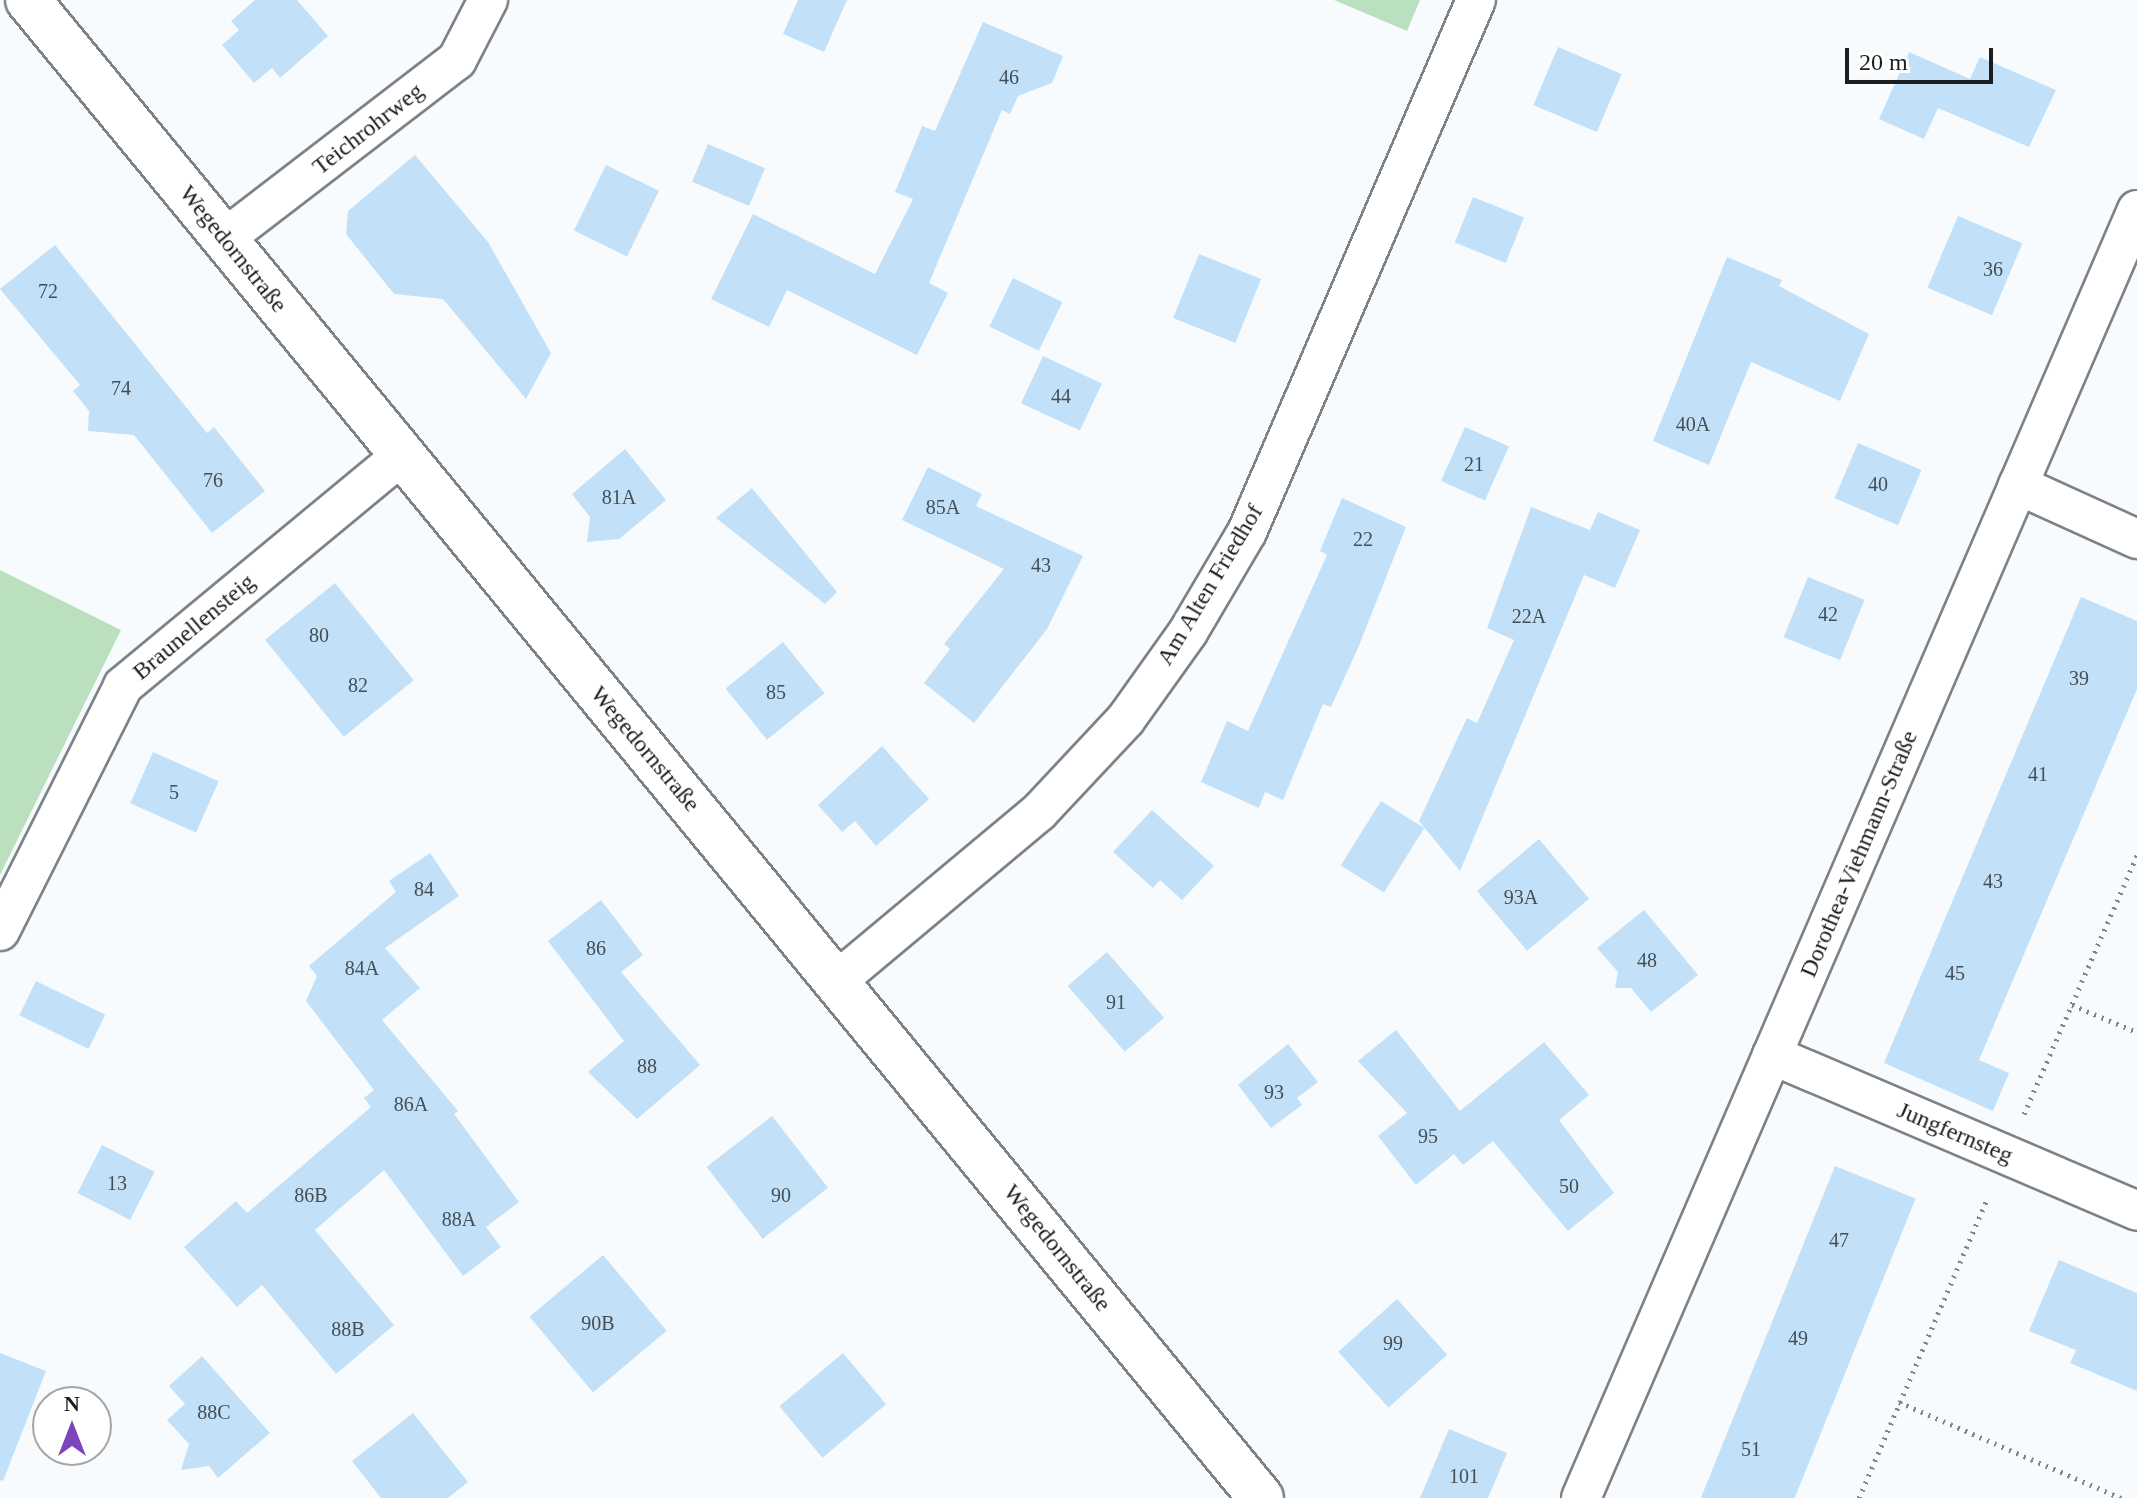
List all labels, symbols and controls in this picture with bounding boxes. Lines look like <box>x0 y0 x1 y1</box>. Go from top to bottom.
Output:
scale bar <box>1849 32 1997 82</box>
text: 20 m <box>1859 49 1908 75</box>
house number: 46 <box>999 65 1019 89</box>
street label: Teichrohrweg <box>307 77 429 181</box>
street label: Wegedornstraße <box>173 180 293 318</box>
house number: 36 <box>1983 257 2003 281</box>
house number: 72 <box>38 279 58 303</box>
house number: 74 <box>111 376 131 400</box>
house number: 44 <box>1051 384 1071 408</box>
house number: 40A <box>1676 412 1710 436</box>
house number: 21 <box>1464 452 1484 476</box>
house number: 76 <box>203 468 223 492</box>
house number: 40 <box>1868 472 1888 496</box>
house number: 81A <box>602 485 636 509</box>
house number: 85A <box>926 495 960 519</box>
street label: Am Alten Friedhof <box>1150 499 1270 671</box>
house number: 22 <box>1353 527 1373 551</box>
house number: 43 <box>1031 553 1051 577</box>
street label: Braunellensteig <box>127 568 261 686</box>
house number: 42 <box>1818 602 1838 626</box>
house number: 22A <box>1512 604 1546 628</box>
house number: 80 <box>309 623 329 647</box>
house number: 39 <box>2069 666 2089 690</box>
house number: 82 <box>348 673 368 697</box>
street label: Wegedornstraße <box>584 680 706 818</box>
house number: 85 <box>766 680 786 704</box>
street label: Dorothea-Viehmann-Straße <box>1794 726 1924 982</box>
house number: 41 <box>2028 762 2048 786</box>
house number: 5 <box>169 780 179 804</box>
house number: 43 <box>1983 869 2003 893</box>
house number: 84 <box>414 877 434 901</box>
house number: 93A <box>1504 885 1538 909</box>
house number: 86 <box>586 936 606 960</box>
house number: 48 <box>1637 948 1657 972</box>
house number: 84A <box>345 956 379 980</box>
house number: 45 <box>1945 961 1965 985</box>
house number: 91 <box>1106 990 1126 1014</box>
house number: 88 <box>637 1054 657 1078</box>
house number: 93 <box>1264 1080 1284 1104</box>
house number: 86A <box>394 1092 428 1116</box>
street label: Jungfernsteg <box>1893 1096 2017 1170</box>
house number: 95 <box>1418 1124 1438 1148</box>
house number: 13 <box>107 1171 127 1195</box>
house number: 50 <box>1559 1174 1579 1198</box>
street label: Wegedornstraße <box>997 1179 1117 1317</box>
house number: 86B <box>294 1183 328 1207</box>
house number: 90 <box>771 1183 791 1207</box>
house number: 88A <box>442 1207 476 1231</box>
house number: 47 <box>1829 1228 1849 1252</box>
house number: 90B <box>581 1311 615 1335</box>
house number: 88B <box>331 1317 365 1341</box>
house number: 49 <box>1788 1326 1808 1350</box>
house number: 99 <box>1383 1331 1403 1355</box>
north arrow <box>32 1386 112 1466</box>
text: N <box>64 1391 80 1416</box>
house number: 88C <box>197 1400 231 1424</box>
house number: 51 <box>1741 1437 1761 1461</box>
house number: 101 <box>1449 1464 1479 1488</box>

